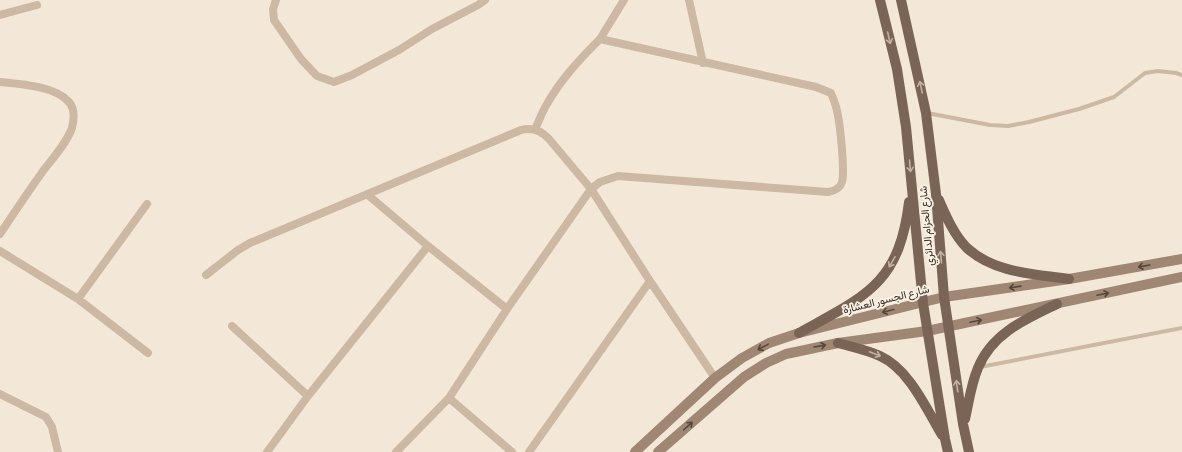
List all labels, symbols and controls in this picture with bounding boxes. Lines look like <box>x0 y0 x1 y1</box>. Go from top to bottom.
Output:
one-way arrow <box>886 31 894 44</box>
one-way arrow <box>916 80 924 93</box>
one-way arrow <box>906 159 913 172</box>
street label: شارع الحزام الدائري <box>916 185 939 267</box>
one-way arrow <box>937 251 945 264</box>
one-way arrow <box>888 256 896 268</box>
one-way arrow <box>1138 262 1151 270</box>
street label: شارع الجسور العشارة <box>842 282 931 317</box>
one-way arrow <box>1009 283 1022 291</box>
one-way arrow <box>1096 289 1109 297</box>
one-way arrow <box>882 308 895 316</box>
one-way arrow <box>969 316 982 324</box>
one-way arrow <box>813 342 826 350</box>
one-way arrow <box>757 343 769 351</box>
one-way arrow <box>869 351 881 359</box>
one-way arrow <box>953 380 961 393</box>
one-way arrow <box>682 422 692 431</box>

